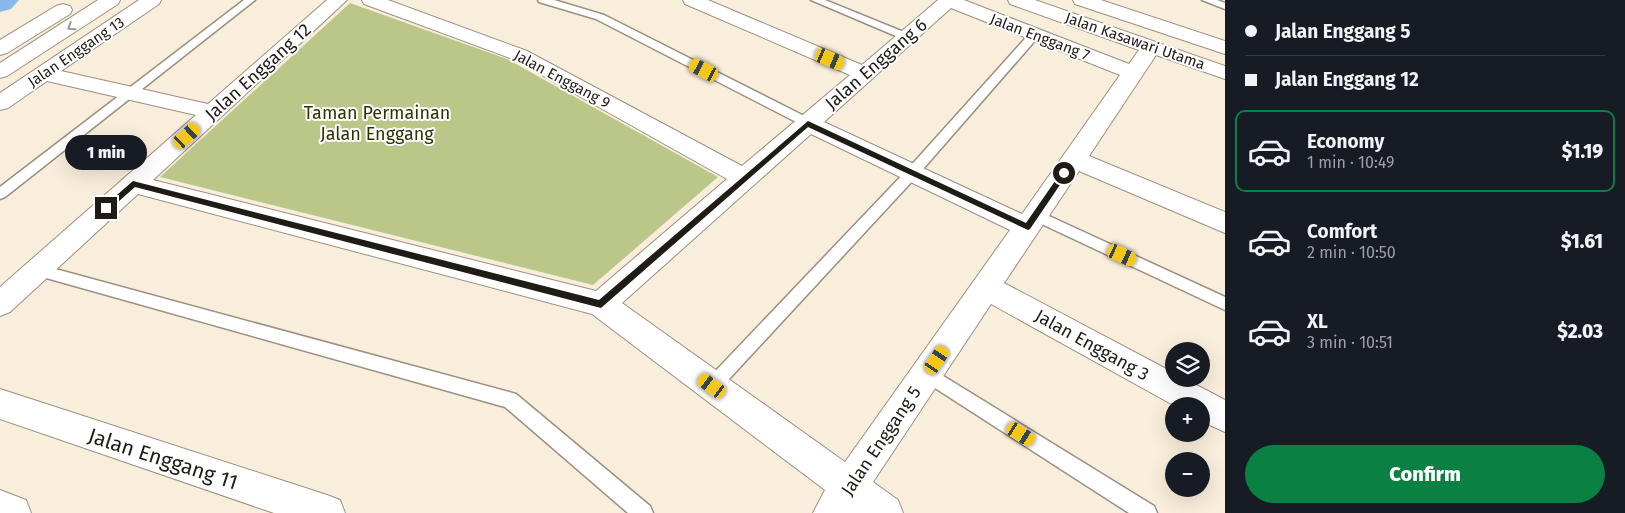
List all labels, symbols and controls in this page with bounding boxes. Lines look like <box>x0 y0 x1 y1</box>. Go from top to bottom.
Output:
street label: Jalan Kasawari Utama <box>1063 9 1207 73</box>
street label: Jalan Enggang 7 <box>988 10 1093 64</box>
street label: Jalan Enggang 13 <box>24 13 128 91</box>
street label: Jalan Enggang 6 <box>821 14 931 114</box>
street label: Jalan Enggang 12 <box>200 19 316 125</box>
one-way arrow <box>67 20 76 30</box>
text: Jalan Enggang 5 <box>1275 20 1410 43</box>
street label: Jalan Enggang 9 <box>511 46 613 112</box>
car <box>813 46 846 72</box>
car <box>687 57 720 83</box>
text: Jalan Enggang 12 <box>1275 68 1419 91</box>
park label: Taman Permainan Jalan Enggang <box>304 102 450 145</box>
car <box>170 120 203 152</box>
icon: car <box>1247 129 1292 174</box>
text: Economy <box>1307 130 1384 153</box>
callout: 1 min <box>65 136 147 170</box>
text: $1.19 <box>1562 140 1603 163</box>
text: 1 min <box>87 143 125 162</box>
text: 1 min · 10:49 <box>1307 153 1394 172</box>
route start <box>1053 162 1075 184</box>
route end <box>95 197 117 219</box>
icon: car <box>1247 219 1292 264</box>
text: Comfort <box>1307 220 1377 243</box>
text: $1.61 <box>1561 230 1603 253</box>
car <box>1105 242 1138 268</box>
text: 2 min · 10:50 <box>1307 243 1396 262</box>
street label: Jalan Enggang 3 <box>1031 305 1153 385</box>
icon: car <box>1247 309 1292 354</box>
text: XL <box>1307 310 1328 333</box>
text: $2.03 <box>1557 320 1603 343</box>
text: 3 min · 10:51 <box>1307 333 1393 352</box>
map controls <box>1165 342 1210 497</box>
button: layers <box>1165 342 1210 387</box>
car <box>922 343 951 377</box>
car <box>695 371 728 401</box>
street label: Jalan Enggang 5 <box>836 382 926 500</box>
button: + <box>1165 397 1210 442</box>
car <box>1004 420 1037 448</box>
street label: Jalan Enggang 11 <box>85 423 241 495</box>
button: Confirm <box>1245 445 1605 503</box>
button: − <box>1165 452 1210 497</box>

